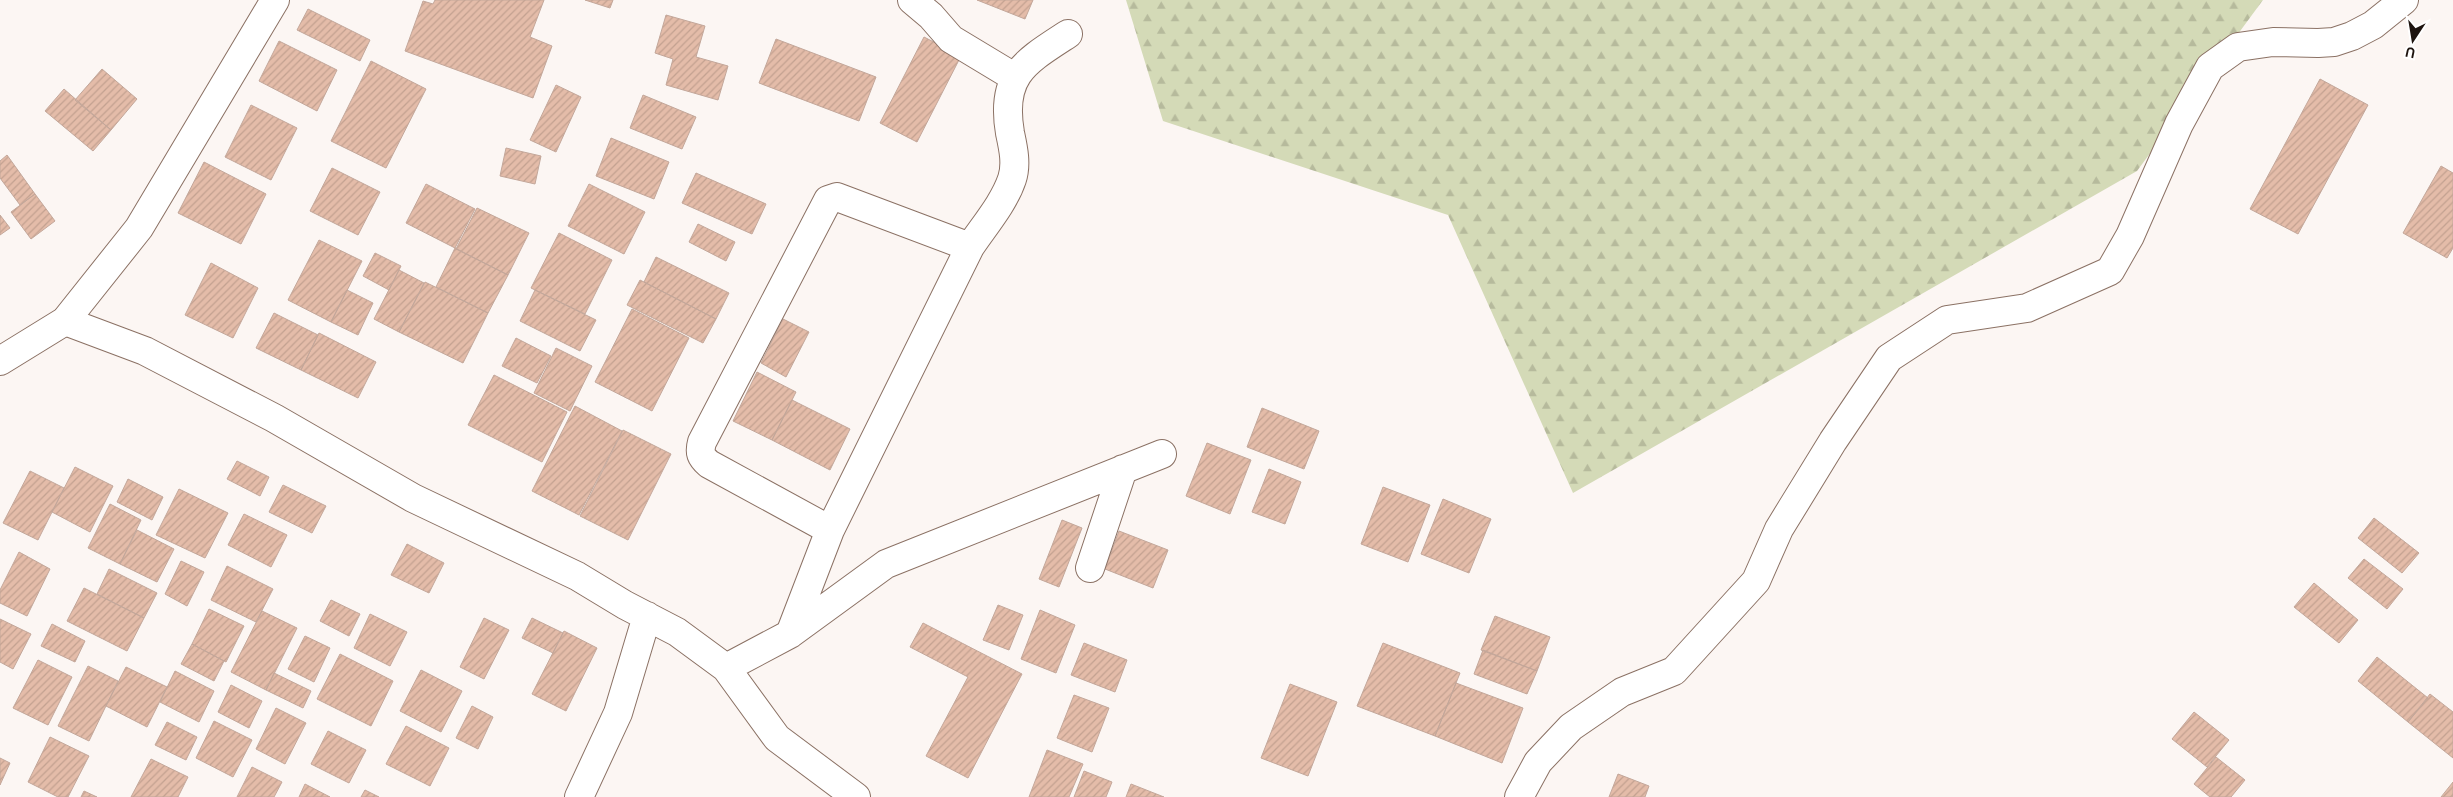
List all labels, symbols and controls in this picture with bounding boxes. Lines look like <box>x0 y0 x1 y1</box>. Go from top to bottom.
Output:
north arrow <box>2388 15 2438 65</box>
text: U <box>2404 43 2417 63</box>

